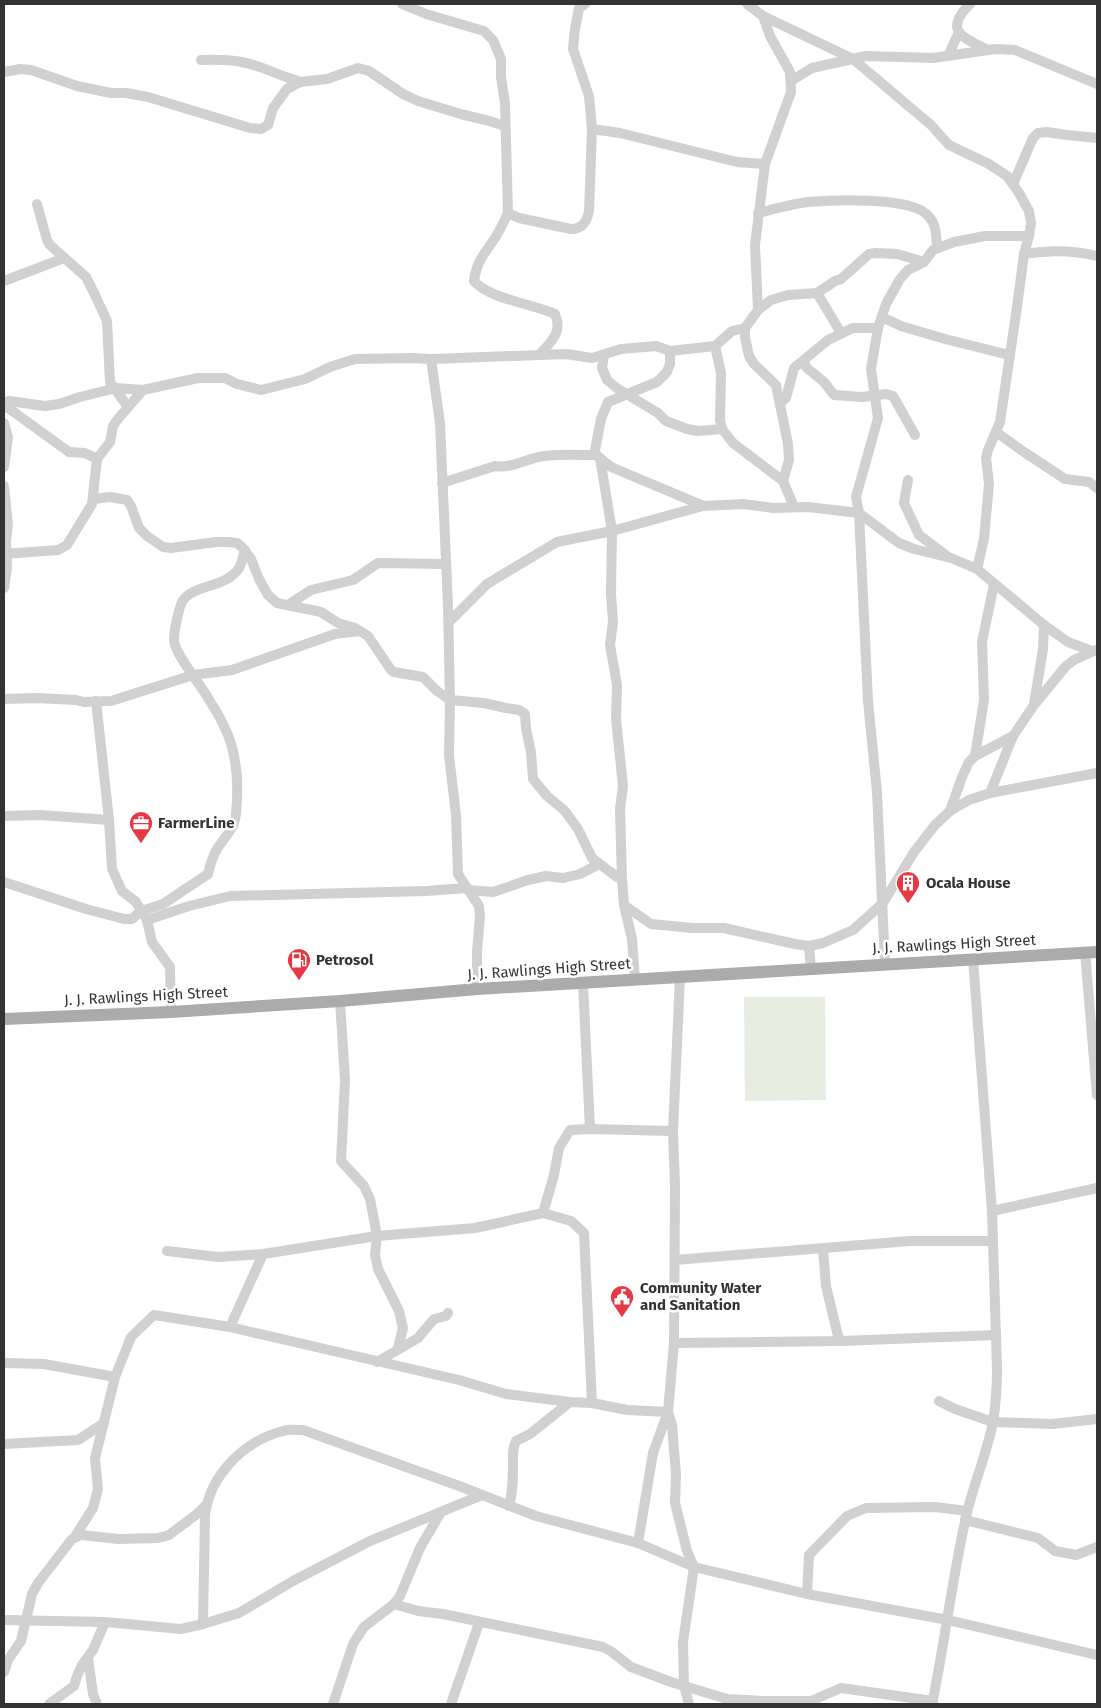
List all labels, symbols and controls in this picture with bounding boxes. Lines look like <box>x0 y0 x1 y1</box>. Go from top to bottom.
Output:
office icon: FarmerLine <box>128 810 154 844</box>
place label: FarmerLine <box>158 814 234 832</box>
building icon: Ocala House <box>895 870 921 904</box>
place label: Ocala House <box>926 874 1010 892</box>
street label: J. J. Rawlings High Street <box>872 931 1037 957</box>
fuel station icon: Petrosol <box>286 947 312 981</box>
place label: Petrosol <box>316 951 374 969</box>
street label: J. J. Rawlings High Street <box>467 954 632 984</box>
street label: J. J. Rawlings High Street <box>64 983 229 1009</box>
place label: Community Water and Sanitation <box>640 1279 762 1314</box>
public building icon: Community Water and Sanitation <box>609 1284 635 1318</box>

